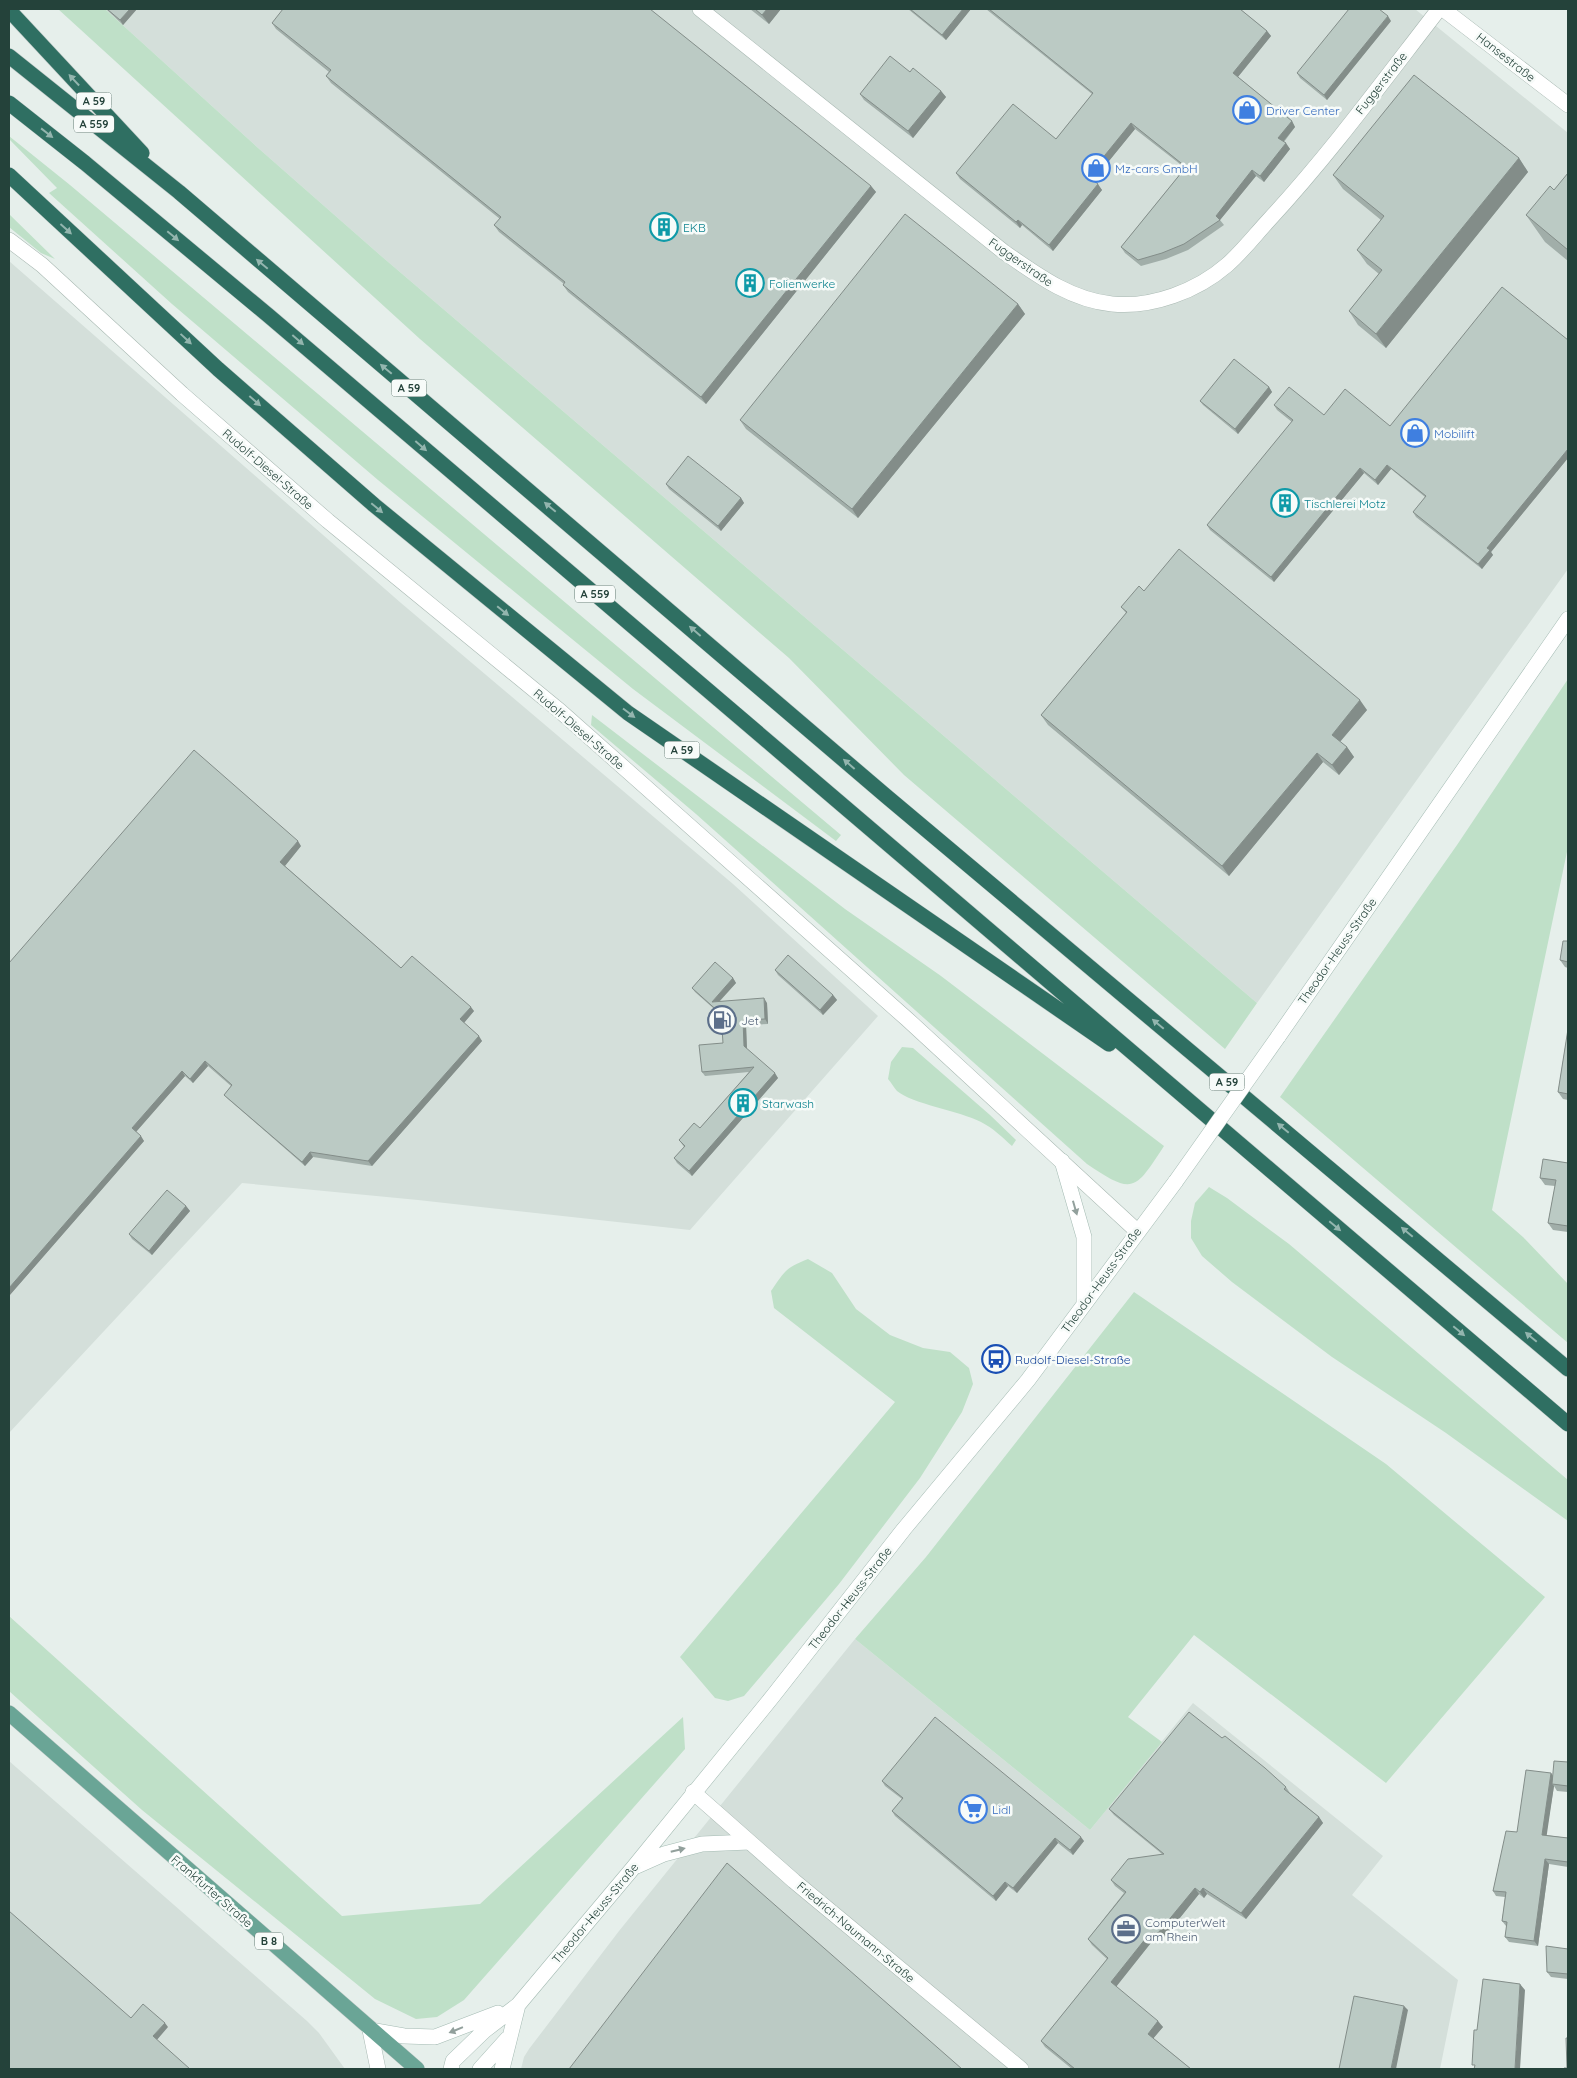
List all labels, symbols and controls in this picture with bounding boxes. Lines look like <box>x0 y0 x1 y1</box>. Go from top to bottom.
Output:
street label: Hansestraße <box>1474 29 1539 85</box>
street label: Fuggerstraße <box>1352 49 1410 117</box>
one-way arrow <box>68 74 80 86</box>
road number: A 59 <box>76 92 112 110</box>
shop icon: Driver Center <box>1232 95 1262 125</box>
place label: Driver Center <box>1266 103 1340 118</box>
road number: A 559 <box>74 116 114 132</box>
one-way arrow <box>40 128 53 139</box>
shop icon: Mz-cars GmbH <box>1081 153 1111 183</box>
place label: Mz-cars GmbH <box>1115 161 1198 176</box>
building icon: EKB <box>649 212 679 242</box>
place label: EKB <box>683 220 706 235</box>
one-way arrow <box>59 223 72 234</box>
one-way arrow <box>167 230 179 241</box>
street label: Fuggerstraße <box>986 234 1056 290</box>
one-way arrow <box>255 258 268 269</box>
building icon: Folienwerke <box>735 268 765 298</box>
place label: Folienwerke <box>769 276 835 291</box>
one-way arrow <box>179 333 191 345</box>
one-way arrow <box>291 335 304 346</box>
one-way arrow <box>379 363 392 374</box>
road number: A 59 <box>392 379 426 396</box>
one-way arrow <box>248 396 261 407</box>
shop icon: Mobilift <box>1400 418 1430 448</box>
street label: Rudolf-Diesel-Straße <box>220 425 317 513</box>
place label: Mobilift <box>1434 426 1475 441</box>
one-way arrow <box>415 440 427 451</box>
building icon: Tischlerei Motz <box>1270 488 1300 518</box>
place label: Tischlerei Motz <box>1304 496 1386 511</box>
one-way arrow <box>543 502 556 513</box>
one-way arrow <box>371 503 384 514</box>
road number: A 559 <box>575 586 615 602</box>
one-way arrow <box>496 606 509 617</box>
one-way arrow <box>689 626 702 637</box>
street label: Rudolf-Diesel-Straße <box>531 685 628 773</box>
one-way arrow <box>622 708 635 719</box>
road number: A 59 <box>664 742 700 758</box>
one-way arrow <box>842 758 855 769</box>
street label: Theodor-Heuss-Straße <box>1295 895 1380 1007</box>
fuel station icon: Jet <box>707 1005 737 1035</box>
place label: Jet <box>741 1013 759 1028</box>
one-way arrow <box>1152 1018 1165 1029</box>
road number: A 59 <box>1210 1074 1244 1090</box>
building icon: Starwash <box>728 1088 758 1118</box>
place label: Starwash <box>762 1096 814 1111</box>
one-way arrow <box>1277 1122 1289 1134</box>
one-way arrow <box>1072 1201 1080 1216</box>
one-way arrow <box>1328 1221 1341 1232</box>
street label: Theodor-Heuss-Straße <box>1058 1224 1144 1336</box>
one-way arrow <box>1401 1227 1414 1238</box>
one-way arrow <box>1452 1326 1465 1337</box>
one-way arrow <box>1525 1332 1538 1343</box>
bus stop icon: Rudolf-Diesel-Straße <box>981 1344 1011 1374</box>
place label: Rudolf-Diesel-Straße <box>1015 1352 1131 1367</box>
street label: Theodor-Heuss-Straße <box>805 1543 895 1653</box>
supermarket icon: Lidl <box>958 1794 988 1824</box>
place label: Lidl <box>992 1802 1011 1817</box>
one-way arrow <box>671 1846 686 1854</box>
street label: Frankfurter Straße <box>168 1852 256 1931</box>
street label: Theodor-Heuss-Straße <box>549 1859 642 1966</box>
street label: Friedrich-Naumann-Straße <box>794 1878 918 1986</box>
office icon: ComputerWelt am Rhein <box>1111 1914 1141 1944</box>
place label: ComputerWelt am Rhein <box>1145 1915 1226 1944</box>
road number: B 8 <box>255 1932 283 1950</box>
one-way arrow <box>448 2026 463 2034</box>

